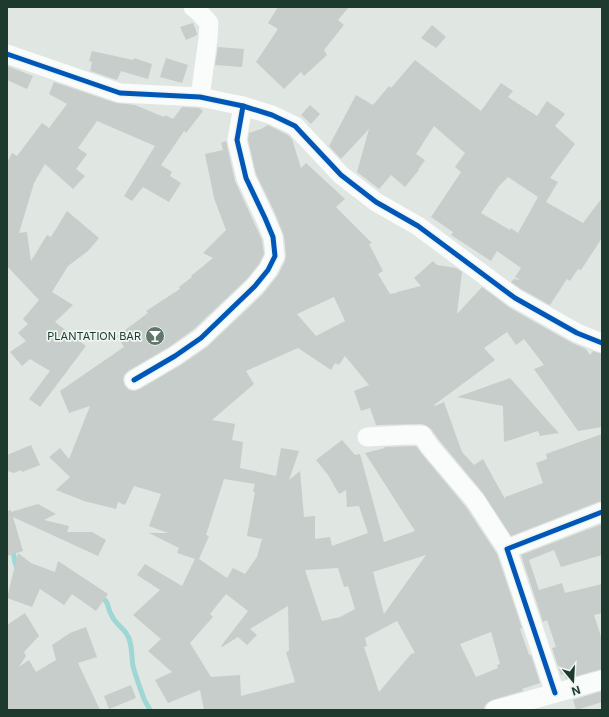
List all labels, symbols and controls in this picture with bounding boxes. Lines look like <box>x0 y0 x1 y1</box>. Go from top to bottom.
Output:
bar icon: PLANTATION BAR <box>144 325 166 347</box>
place label: PLANTATION BAR <box>47 329 141 343</box>
north arrow <box>553 661 593 701</box>
text: N <box>570 683 582 698</box>

